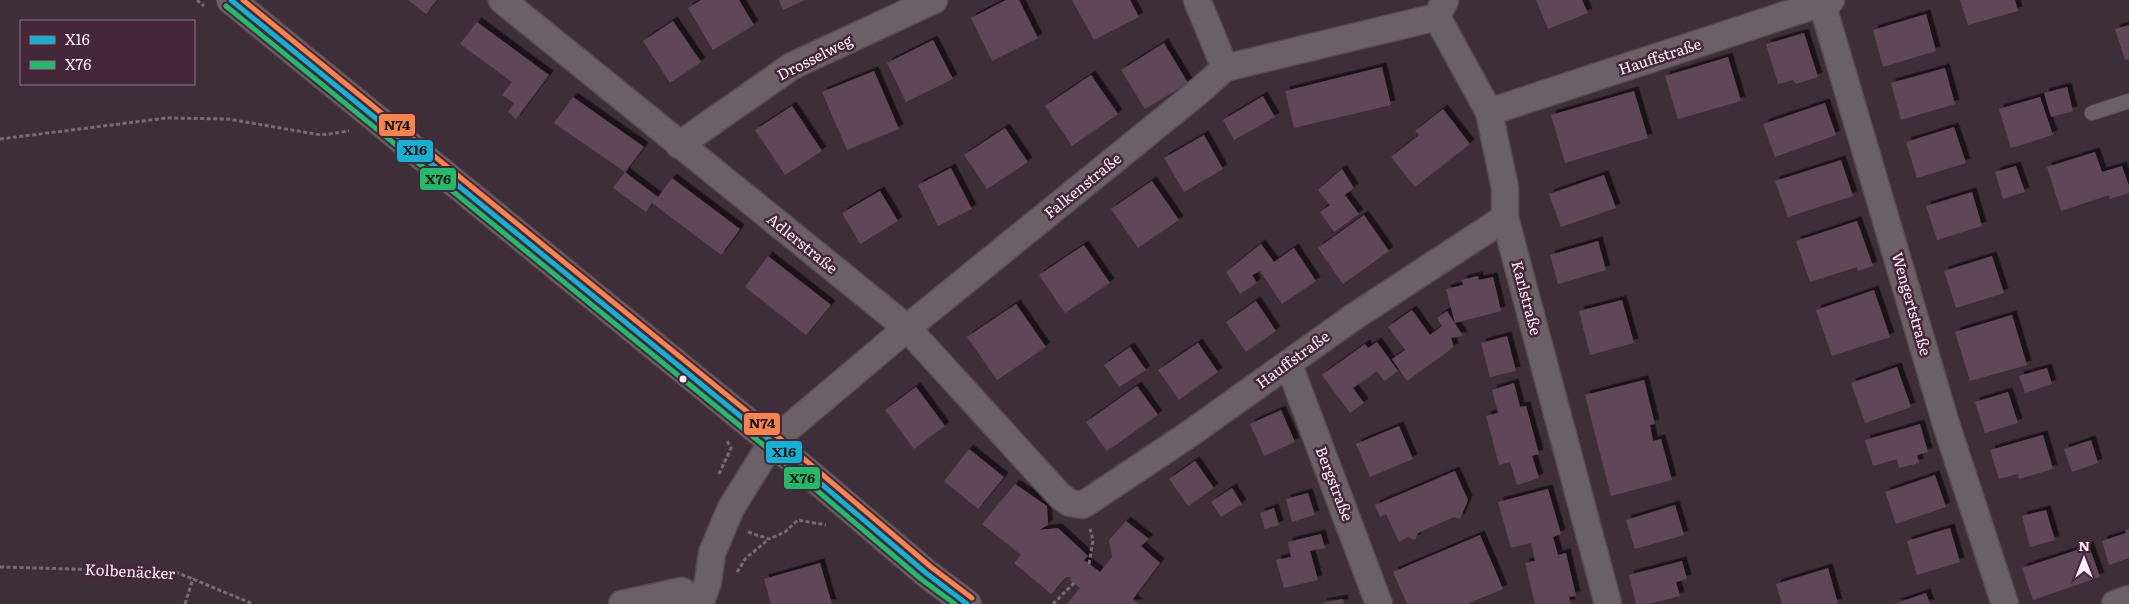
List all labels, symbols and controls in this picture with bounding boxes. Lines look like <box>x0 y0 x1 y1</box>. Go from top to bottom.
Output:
legend <box>20 20 195 85</box>
text: X16 <box>65 27 90 50</box>
street label: Drosselweg <box>773 28 857 85</box>
street label: Hauffstraße <box>1615 31 1704 80</box>
text: X76 <box>65 52 91 75</box>
line badge: N74 <box>378 113 416 137</box>
text: N74 <box>384 114 411 134</box>
line badge: X16 <box>396 139 434 163</box>
text: X16 <box>403 139 427 159</box>
street label: Falkenstraße <box>1038 146 1126 223</box>
line badge: X76 <box>419 167 457 191</box>
text: X76 <box>425 168 451 188</box>
street label: Adlerstraße <box>763 207 843 279</box>
street label: Wengertstraße <box>1887 249 1938 358</box>
street label: Karlstraße <box>1506 258 1548 338</box>
street label: Hauffstraße <box>1251 324 1334 393</box>
unlabelled marker <box>678 374 688 384</box>
line badge: N74 <box>743 412 781 436</box>
text: N74 <box>749 412 776 432</box>
line badge: X16 <box>765 440 803 464</box>
text: X16 <box>772 441 796 461</box>
street label: Bergstraße <box>1311 443 1360 524</box>
line badge: X76 <box>783 466 821 490</box>
text: X76 <box>789 467 815 487</box>
north arrow <box>2059 534 2109 584</box>
text: N <box>2078 535 2090 555</box>
street label: Kolbenäcker <box>84 557 176 584</box>

